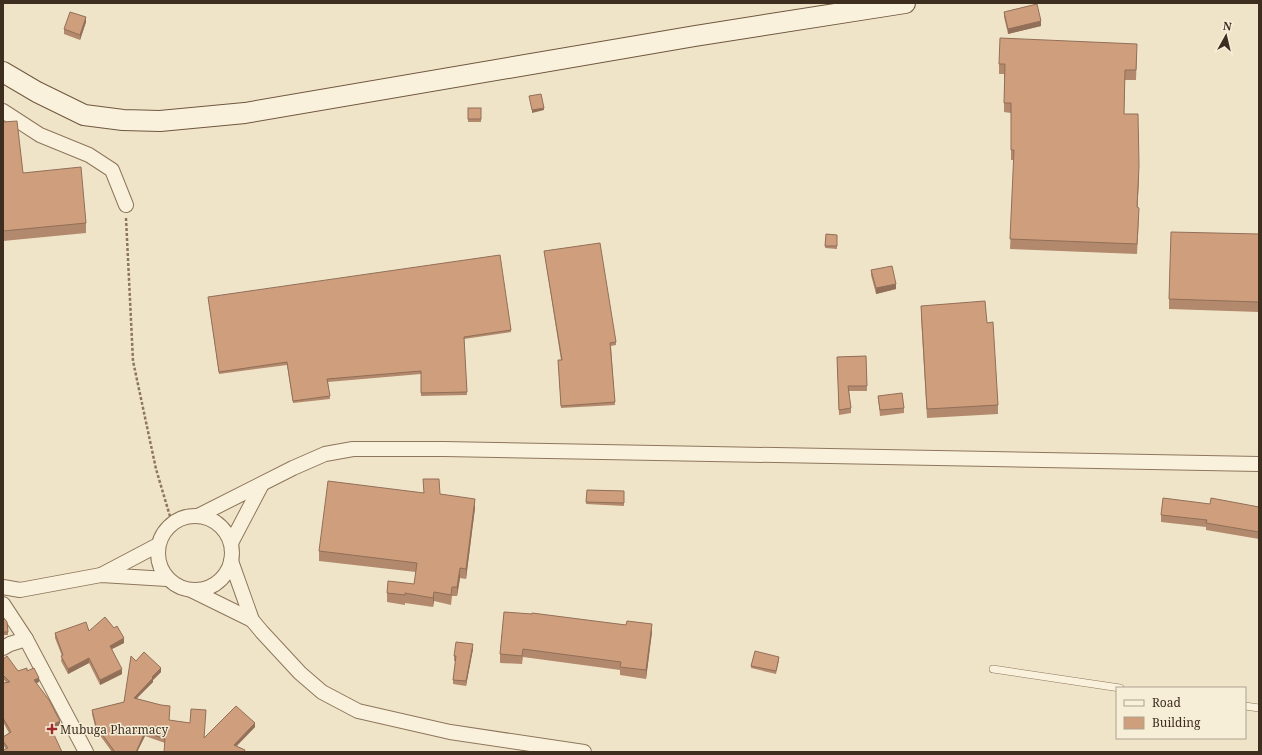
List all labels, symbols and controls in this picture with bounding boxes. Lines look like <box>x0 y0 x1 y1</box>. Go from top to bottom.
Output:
north arrow <box>1206 16 1246 56</box>
text: N <box>1222 18 1233 34</box>
legend <box>1116 687 1246 739</box>
text: Road <box>1152 694 1182 711</box>
text: Building <box>1152 714 1201 731</box>
place label: Mubuga Pharmacy <box>60 721 168 738</box>
marker: Mubuga Pharmacy <box>47 724 57 734</box>

